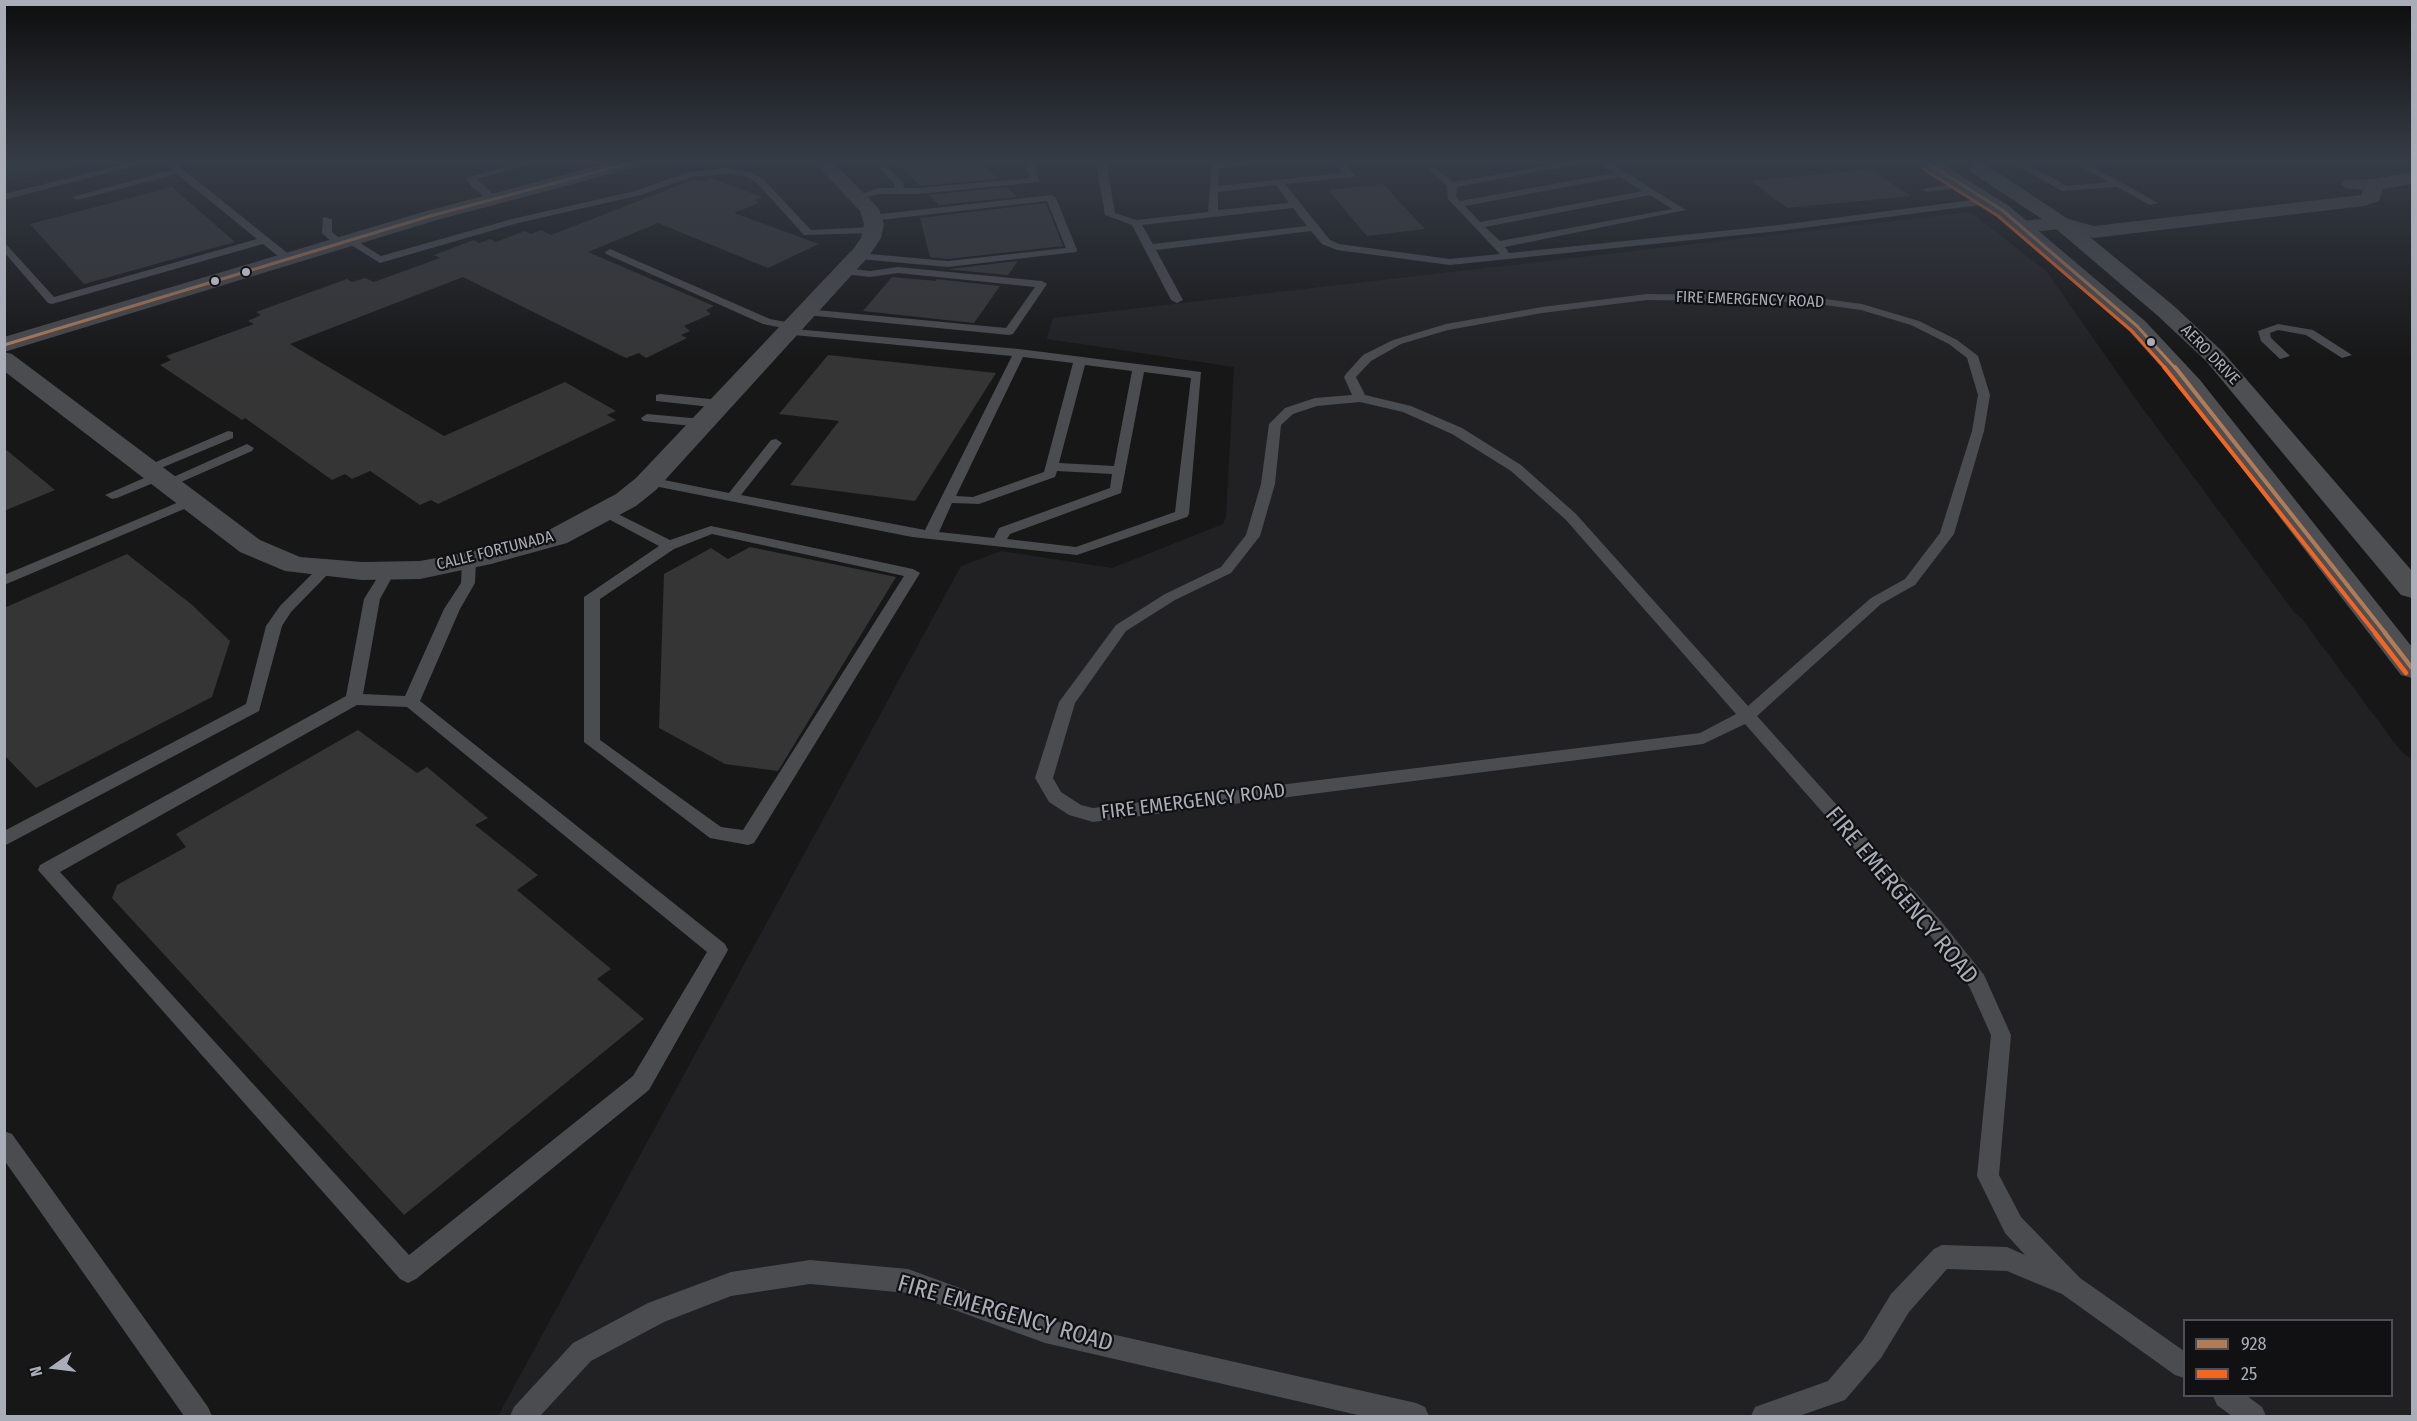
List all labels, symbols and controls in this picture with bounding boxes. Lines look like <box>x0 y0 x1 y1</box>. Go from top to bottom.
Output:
unlabelled marker <box>240 266 252 278</box>
unlabelled marker <box>209 275 221 287</box>
street label: FIRE EMERGENCY ROAD <box>1676 288 1824 312</box>
street label: AERO DRIVE <box>2177 321 2243 389</box>
unlabelled marker <box>2145 336 2157 348</box>
street label: CALLE FORTUNADA <box>435 527 555 575</box>
street label: FIRE EMERGENCY ROAD <box>1100 779 1286 825</box>
street label: FIRE EMERGENCY ROAD <box>1818 802 1984 990</box>
street label: FIRE EMERGENCY ROAD <box>894 1270 1116 1358</box>
legend <box>2183 1319 2393 1397</box>
text: 928 <box>2241 1333 2266 1355</box>
north arrow <box>24 1337 84 1397</box>
text: 25 <box>2241 1363 2257 1385</box>
text: N <box>26 1365 46 1378</box>

